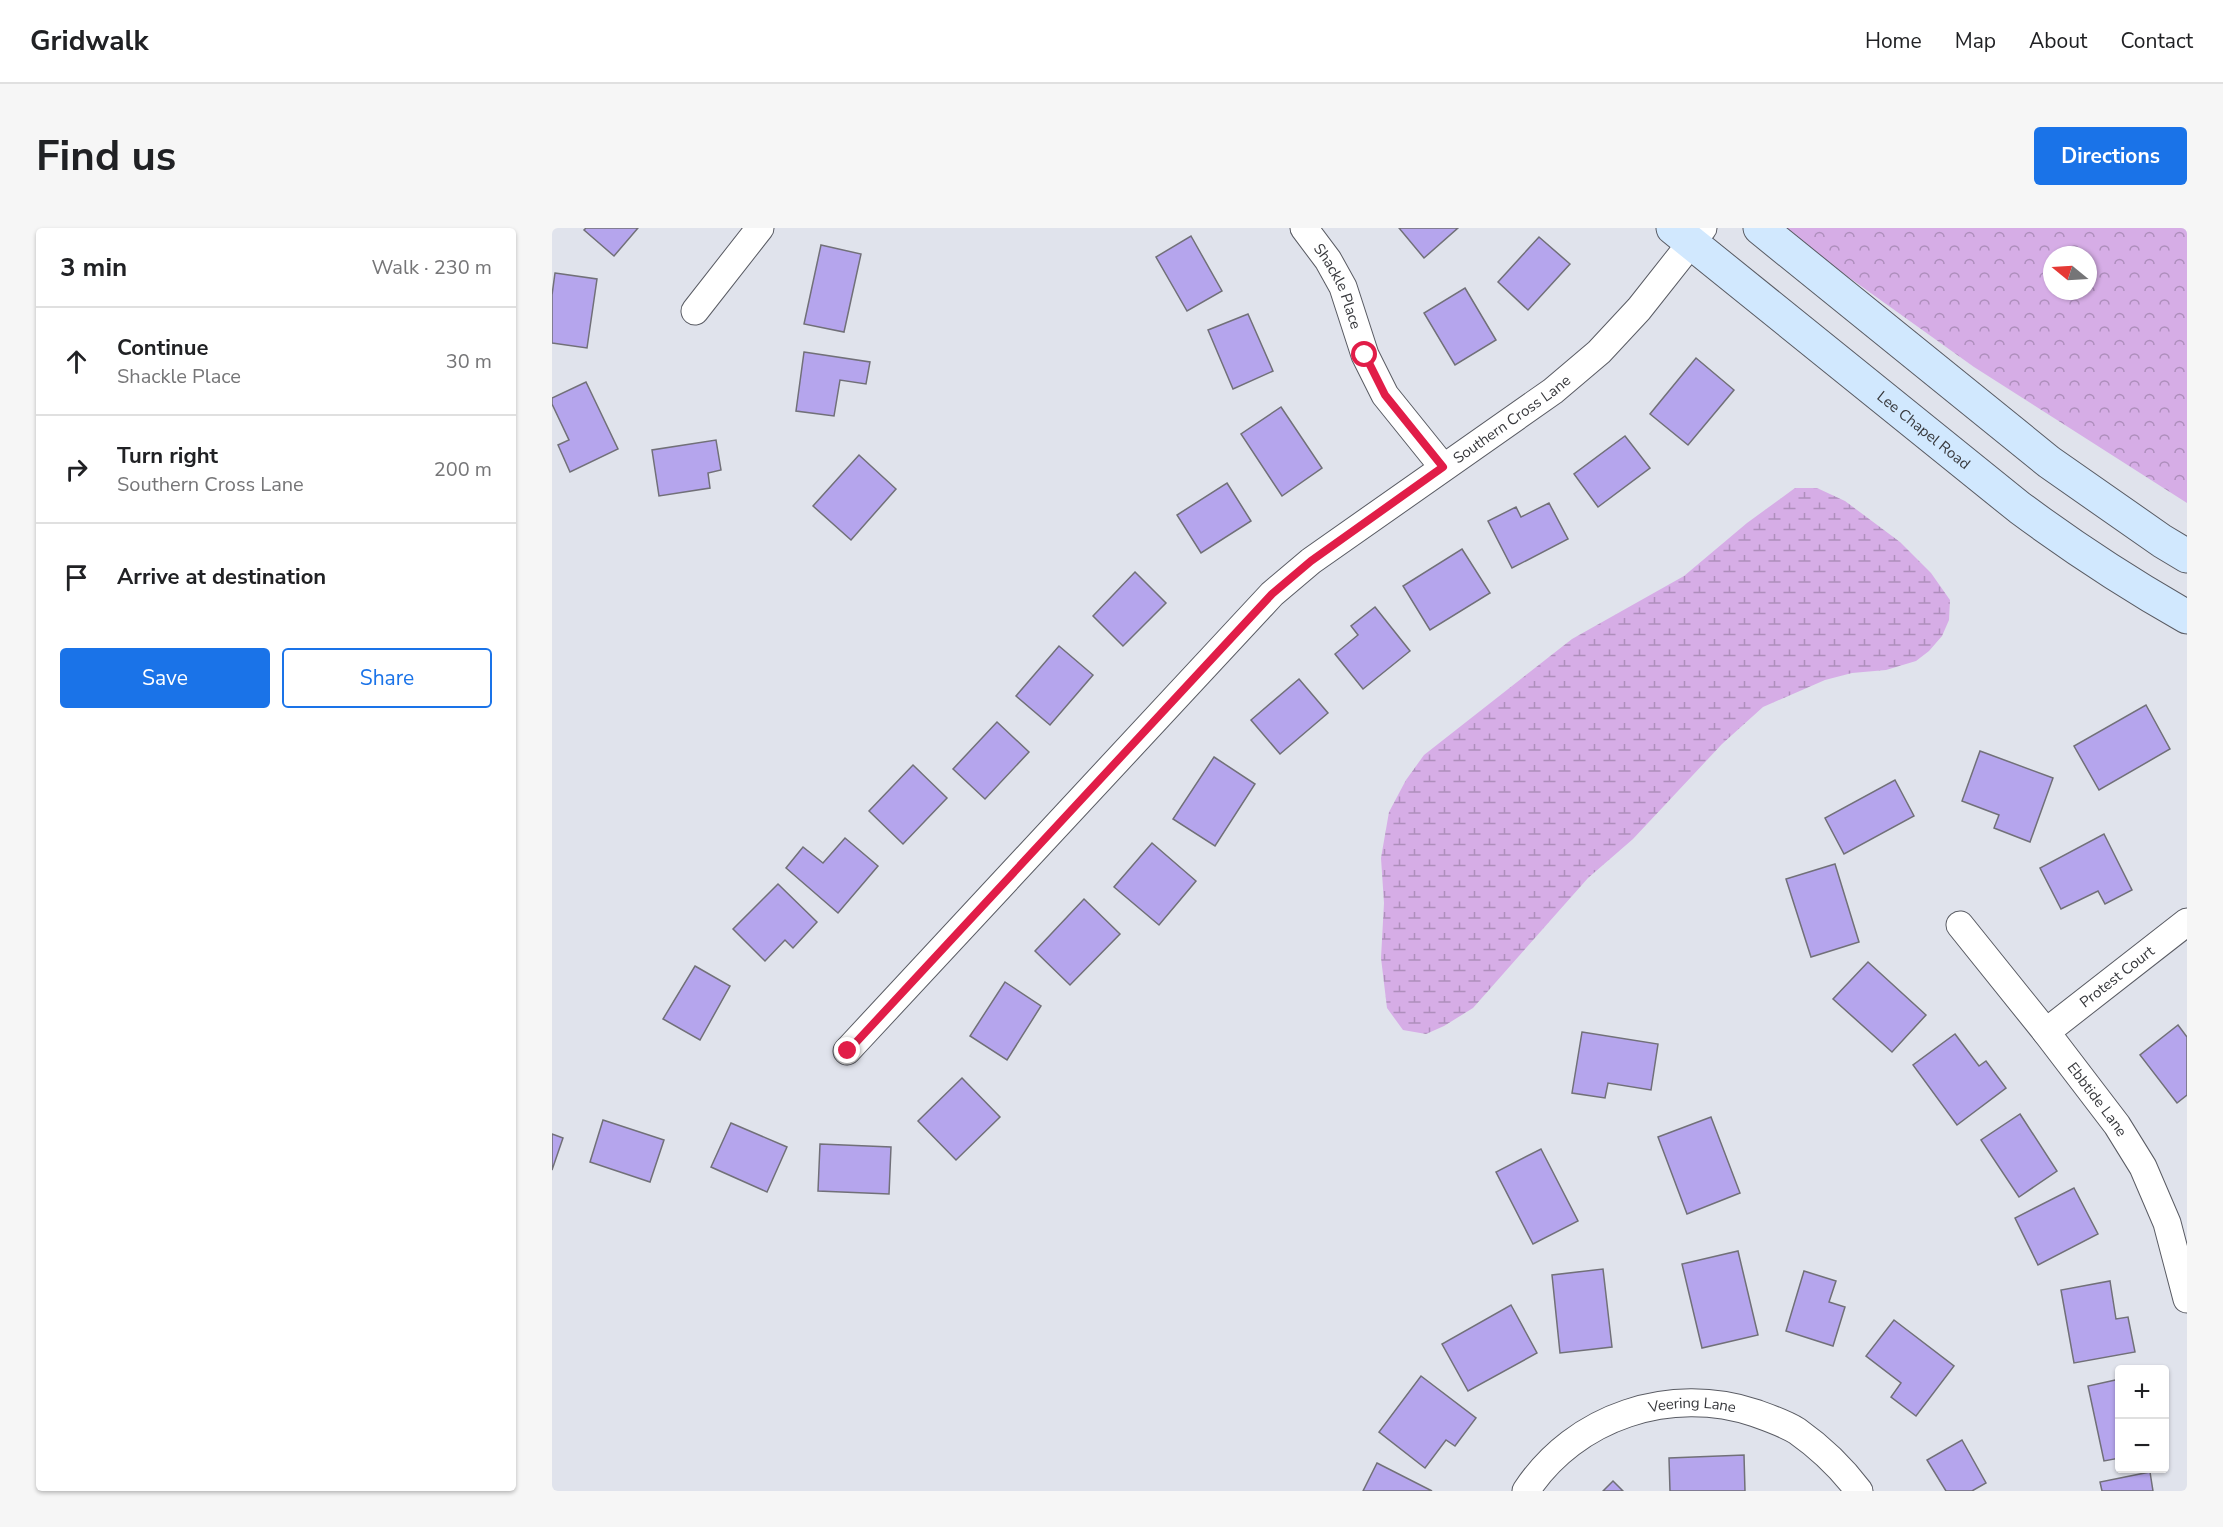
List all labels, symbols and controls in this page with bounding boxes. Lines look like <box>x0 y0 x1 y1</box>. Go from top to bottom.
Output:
text: Gridwalk <box>30 22 148 60</box>
text: Home <box>1865 27 1922 55</box>
text: Map <box>1955 27 1996 55</box>
text: About <box>2029 27 2087 55</box>
text: Contact <box>2120 27 2193 55</box>
button: Directions <box>2034 127 2187 185</box>
text: Find us <box>36 128 176 185</box>
street label: Shackle Place <box>1309 239 1366 332</box>
north arrow <box>2043 246 2097 300</box>
text: 3 min <box>60 250 127 285</box>
text: Walk · 230 m <box>372 254 492 281</box>
text: Continue <box>117 333 208 363</box>
route start <box>1351 341 1377 367</box>
icon: ahead <box>60 345 93 378</box>
text: 30 m <box>446 348 492 375</box>
text: Shackle Place <box>117 363 241 390</box>
street label: Southern Cross Lane <box>1449 370 1575 468</box>
street label: Lee Chapel Road <box>1873 386 1974 474</box>
text: Turn right <box>117 441 218 471</box>
icon: right <box>60 453 93 486</box>
text: 200 m <box>434 456 492 483</box>
text: Southern Cross Lane <box>117 471 304 498</box>
icon: arrive <box>60 561 93 594</box>
text: Arrive at destination <box>117 562 326 592</box>
button: Save <box>60 648 270 708</box>
button: Share <box>282 648 492 708</box>
street label: Protest Court <box>2075 941 2159 1012</box>
route end <box>834 1037 860 1063</box>
street label: Ebbtide Lane <box>2063 1058 2132 1140</box>
map controls <box>2115 1365 2169 1473</box>
button: + <box>2115 1365 2169 1419</box>
street label: Veering Lane <box>1646 1393 1738 1417</box>
button: − <box>2115 1419 2169 1473</box>

